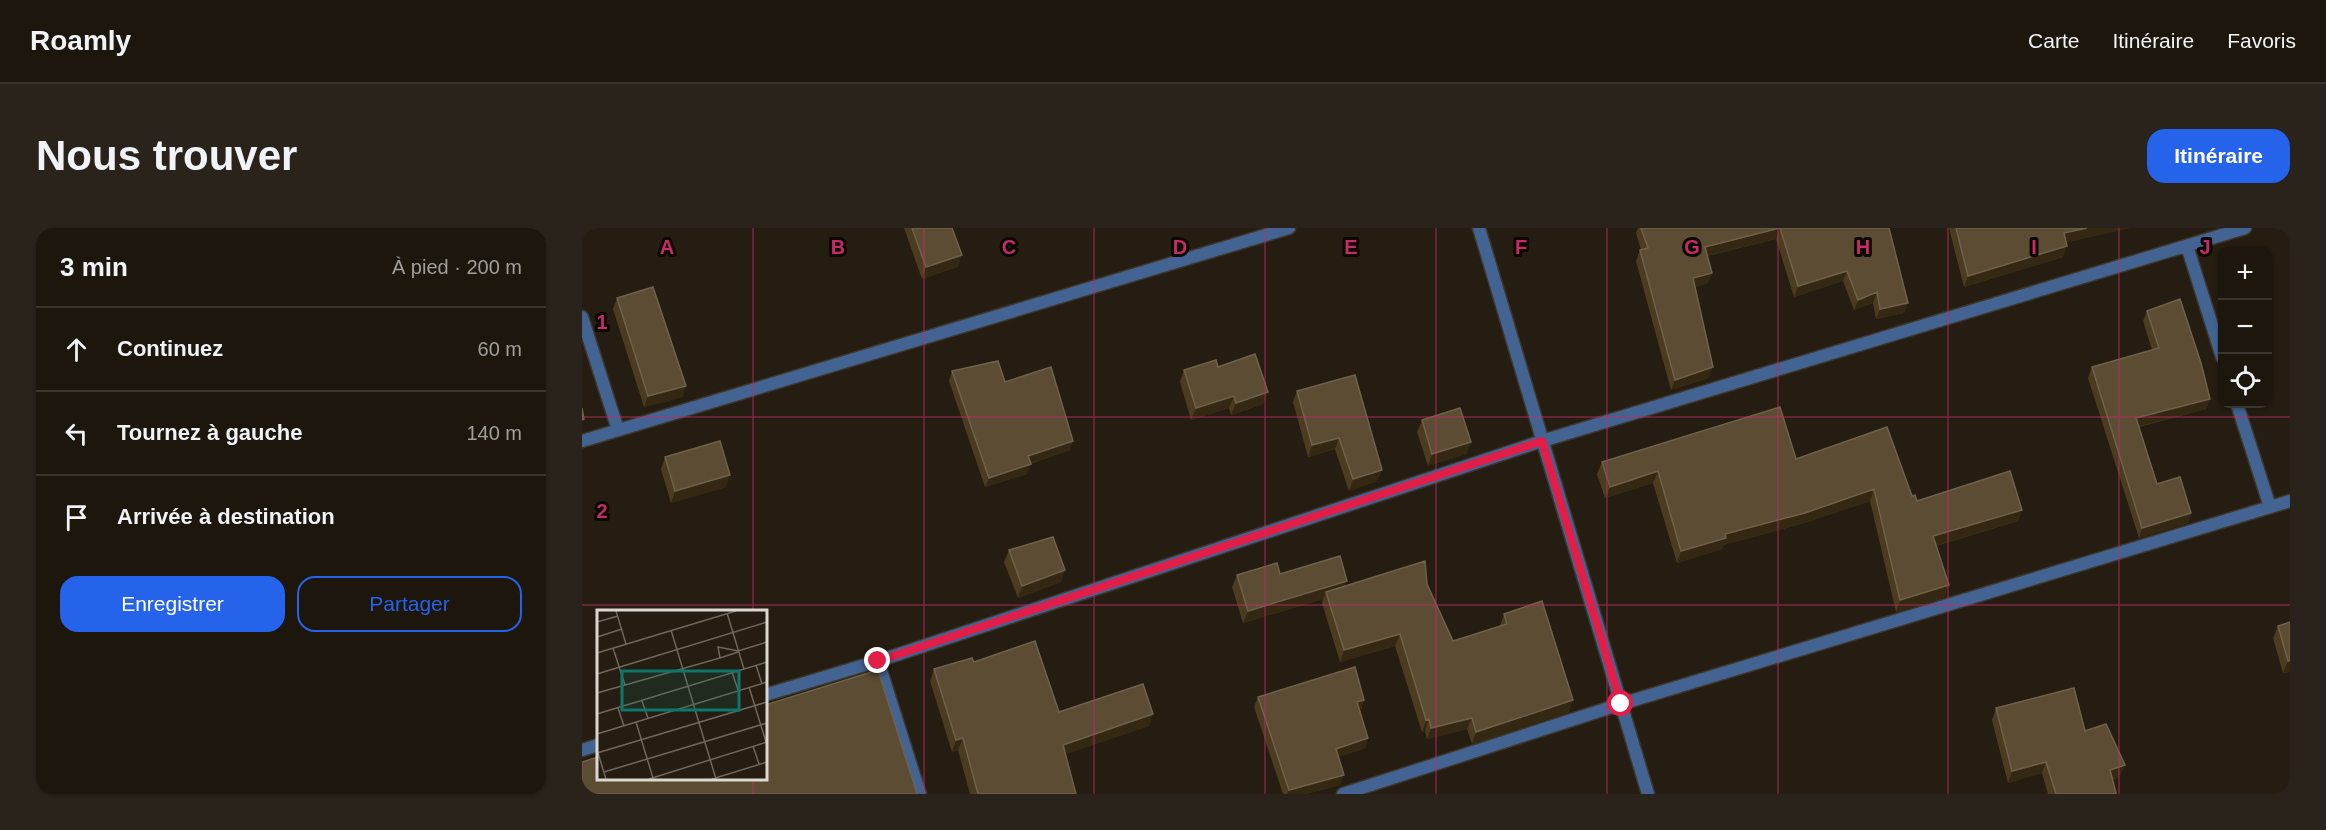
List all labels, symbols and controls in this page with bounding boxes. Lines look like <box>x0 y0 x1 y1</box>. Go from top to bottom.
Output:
text: Roamly <box>30 25 131 56</box>
text: Carte <box>2028 29 2079 52</box>
text: Itinéraire <box>2112 29 2194 52</box>
text: Favoris <box>2227 29 2296 52</box>
button: Itinéraire <box>2147 129 2290 183</box>
text: Nous trouver <box>36 132 297 179</box>
text: A <box>660 236 674 258</box>
text: B <box>831 236 845 258</box>
text: C <box>1002 236 1016 258</box>
text: D <box>1173 236 1187 258</box>
text: E <box>1344 236 1358 258</box>
text: F <box>1515 236 1527 258</box>
text: G <box>1684 236 1700 258</box>
text: H <box>1856 236 1870 258</box>
text: I <box>2031 236 2037 258</box>
text: J <box>2199 236 2211 258</box>
map controls <box>2218 246 2272 408</box>
button: + <box>2218 246 2272 300</box>
text: 3 min <box>60 252 128 282</box>
text: À pied · 200 m <box>392 256 522 278</box>
button: − <box>2218 300 2272 354</box>
text: 1 <box>596 311 608 333</box>
icon: ahead <box>60 333 93 366</box>
text: Continuez <box>117 336 223 361</box>
text: 60 m <box>478 338 522 360</box>
button: locate <box>2218 354 2272 408</box>
icon: left <box>60 417 93 450</box>
text: Tournez à gauche <box>117 420 302 445</box>
text: 140 m <box>466 422 522 444</box>
text: 2 <box>596 500 608 522</box>
icon: arrive <box>60 501 93 534</box>
text: Arrivée à destination <box>117 504 335 529</box>
button: Enregistrer <box>60 576 285 632</box>
button: Partager <box>297 576 522 632</box>
inset map <box>597 610 766 779</box>
route end <box>864 647 890 673</box>
route start <box>1607 690 1633 716</box>

